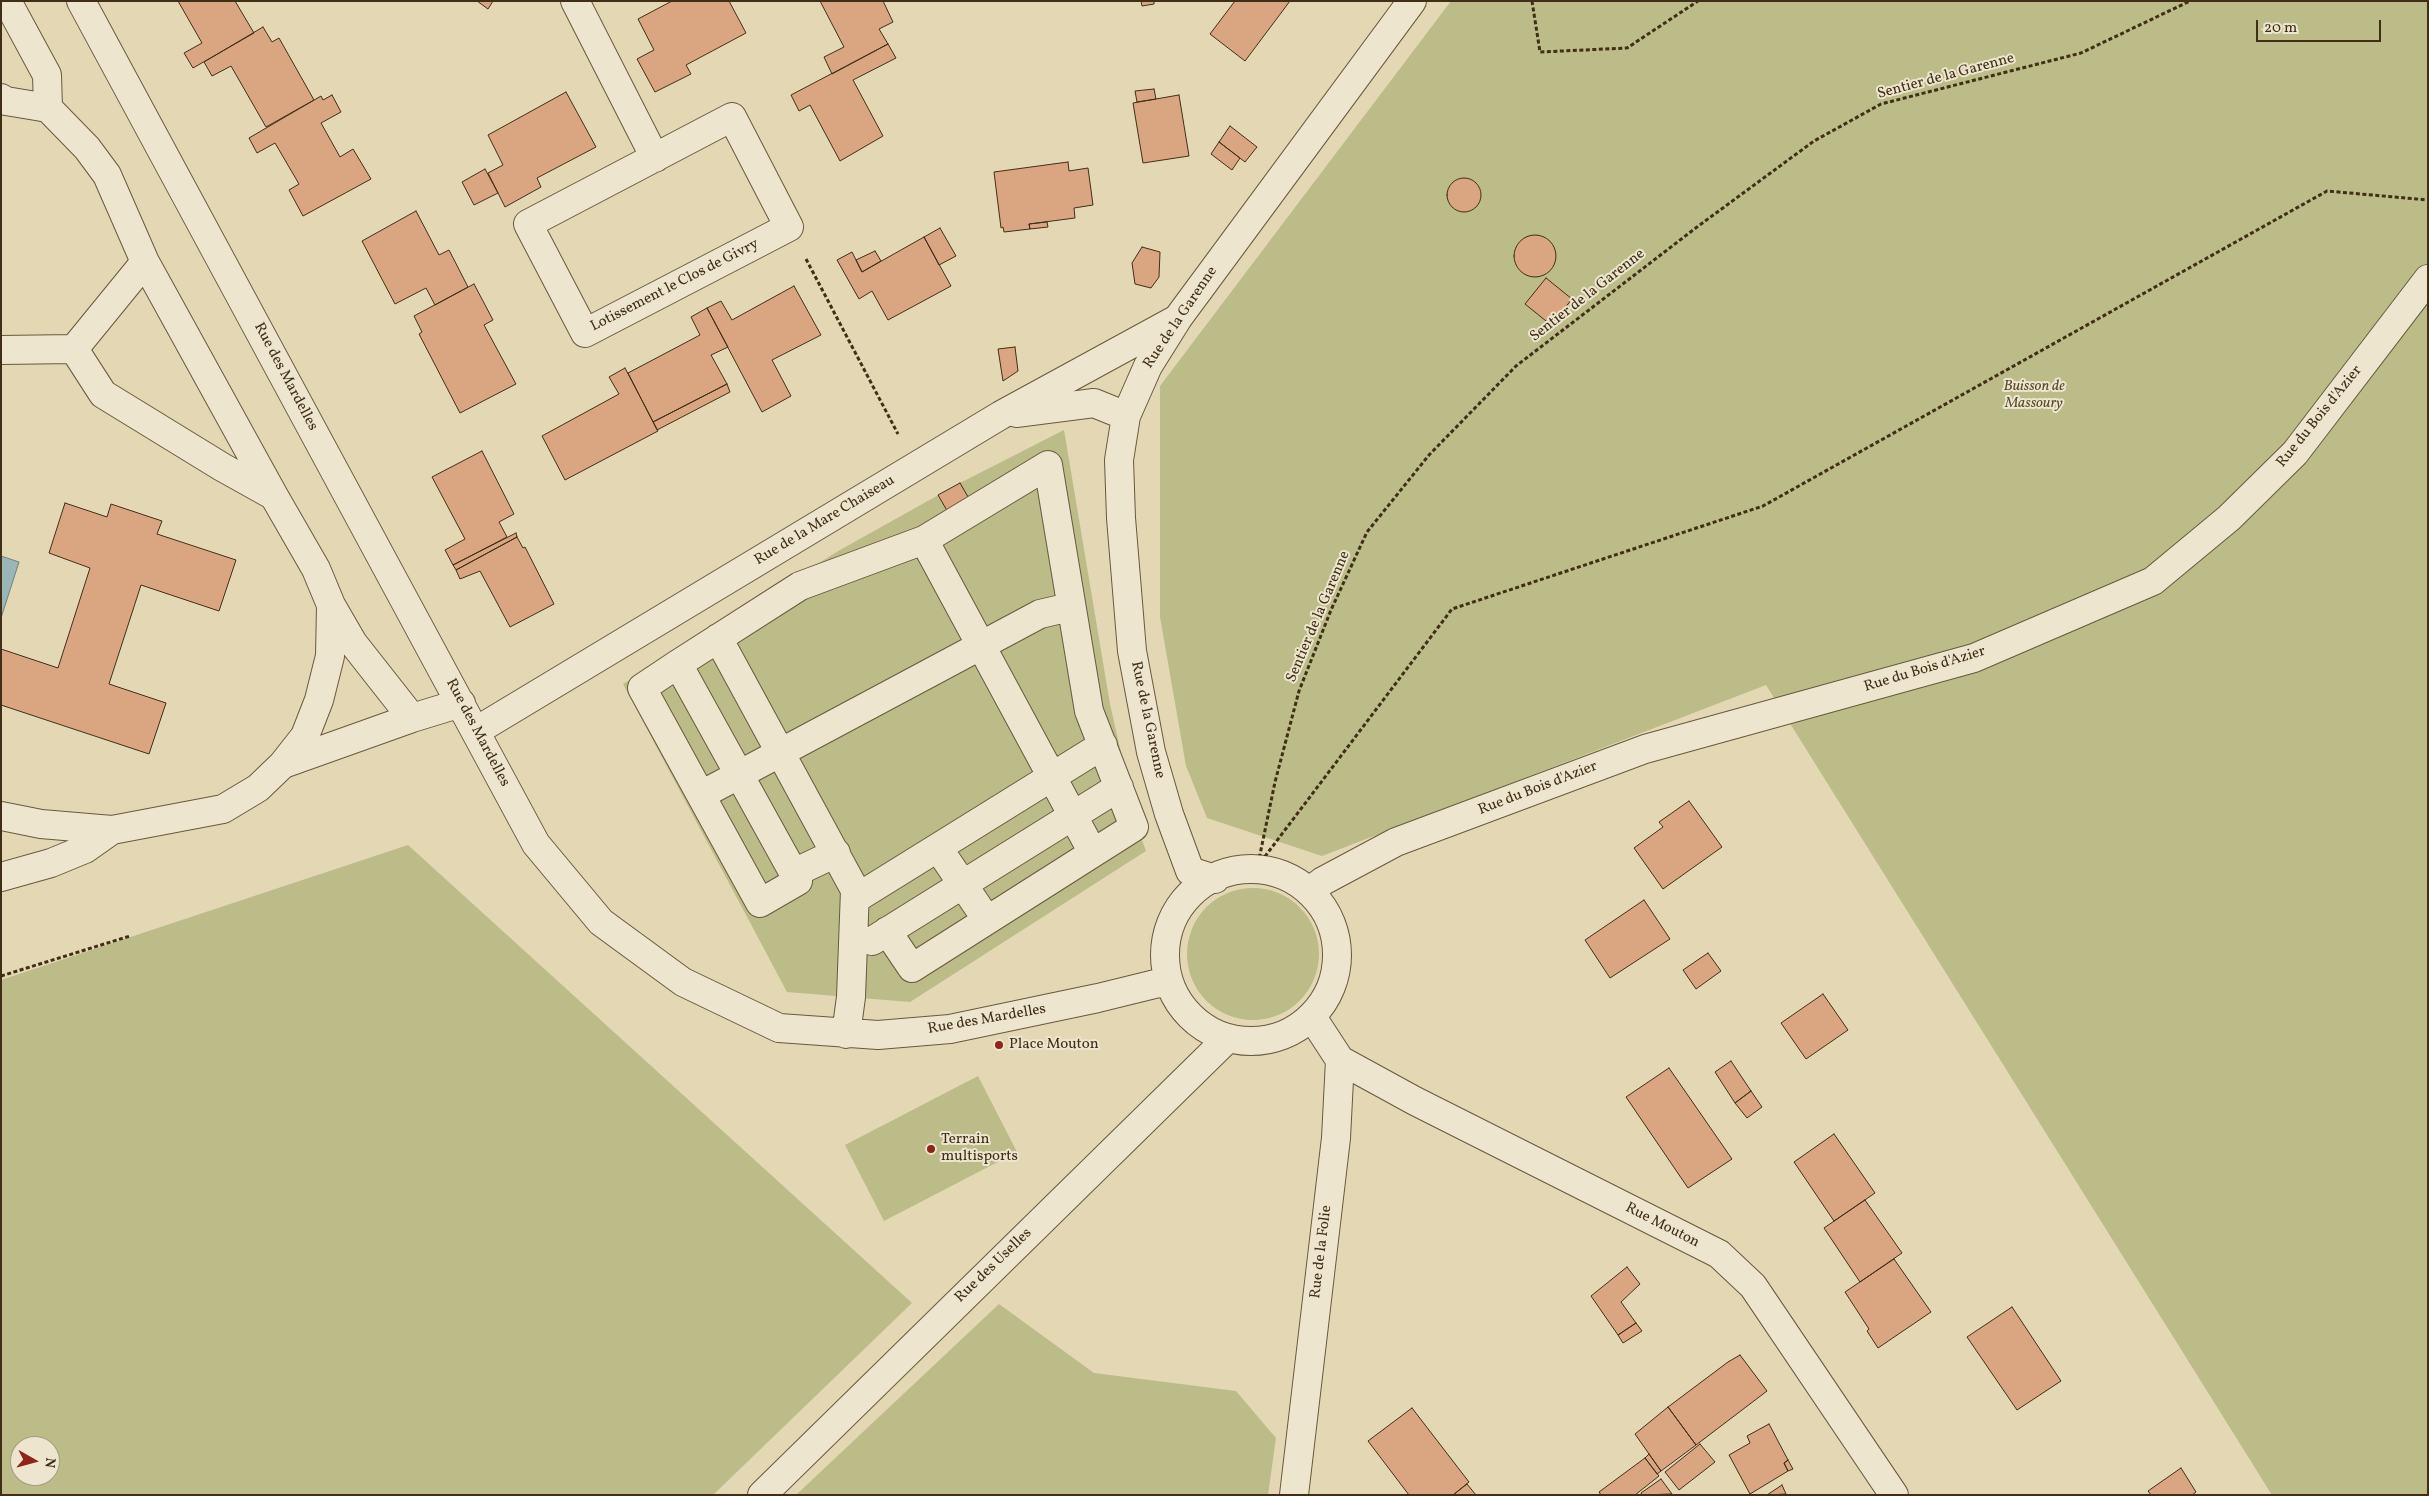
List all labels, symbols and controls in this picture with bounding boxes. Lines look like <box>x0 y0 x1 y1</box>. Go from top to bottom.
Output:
scale bar <box>2259 10 2384 42</box>
text: 20 m <box>2264 18 2297 39</box>
street label: Sentier de la Garenne <box>1876 50 2016 104</box>
street label: Lotissement le Clos de Givry <box>588 236 762 336</box>
street label: Sentier de la Garenne <box>1527 246 1649 346</box>
street label: Rue de la Garenne <box>1140 264 1222 372</box>
street label: Rue des Mardelles <box>249 320 321 434</box>
street label: Rue du Bois d'Azier <box>2273 362 2367 472</box>
park label: Buisson de Massoury <box>2003 378 2065 413</box>
street label: Rue de la Mare Chaiseau <box>752 472 898 570</box>
street label: Sentier de la Garenne <box>1283 549 1355 685</box>
street label: Rue du Bois d'Azier <box>1862 643 1988 697</box>
street label: Rue de la Garenne <box>1126 660 1168 780</box>
street label: Rue des Mardelles <box>441 676 513 790</box>
street label: Rue du Bois d'Azier <box>1476 758 1600 820</box>
street label: Rue des Mardelles <box>927 1001 1047 1039</box>
place label: Place Mouton <box>1009 1036 1099 1054</box>
marker: Place Mouton <box>993 1039 1005 1051</box>
place label: Terrain multisports <box>941 1131 1018 1166</box>
marker: Terrain multisports <box>925 1143 937 1155</box>
street label: Rue Mouton <box>1622 1200 1702 1252</box>
street label: Rue de la Folie <box>1307 1204 1337 1300</box>
street label: Rue des Uselles <box>952 1225 1036 1307</box>
north arrow <box>10 1436 60 1486</box>
text: N <box>39 1457 59 1469</box>

